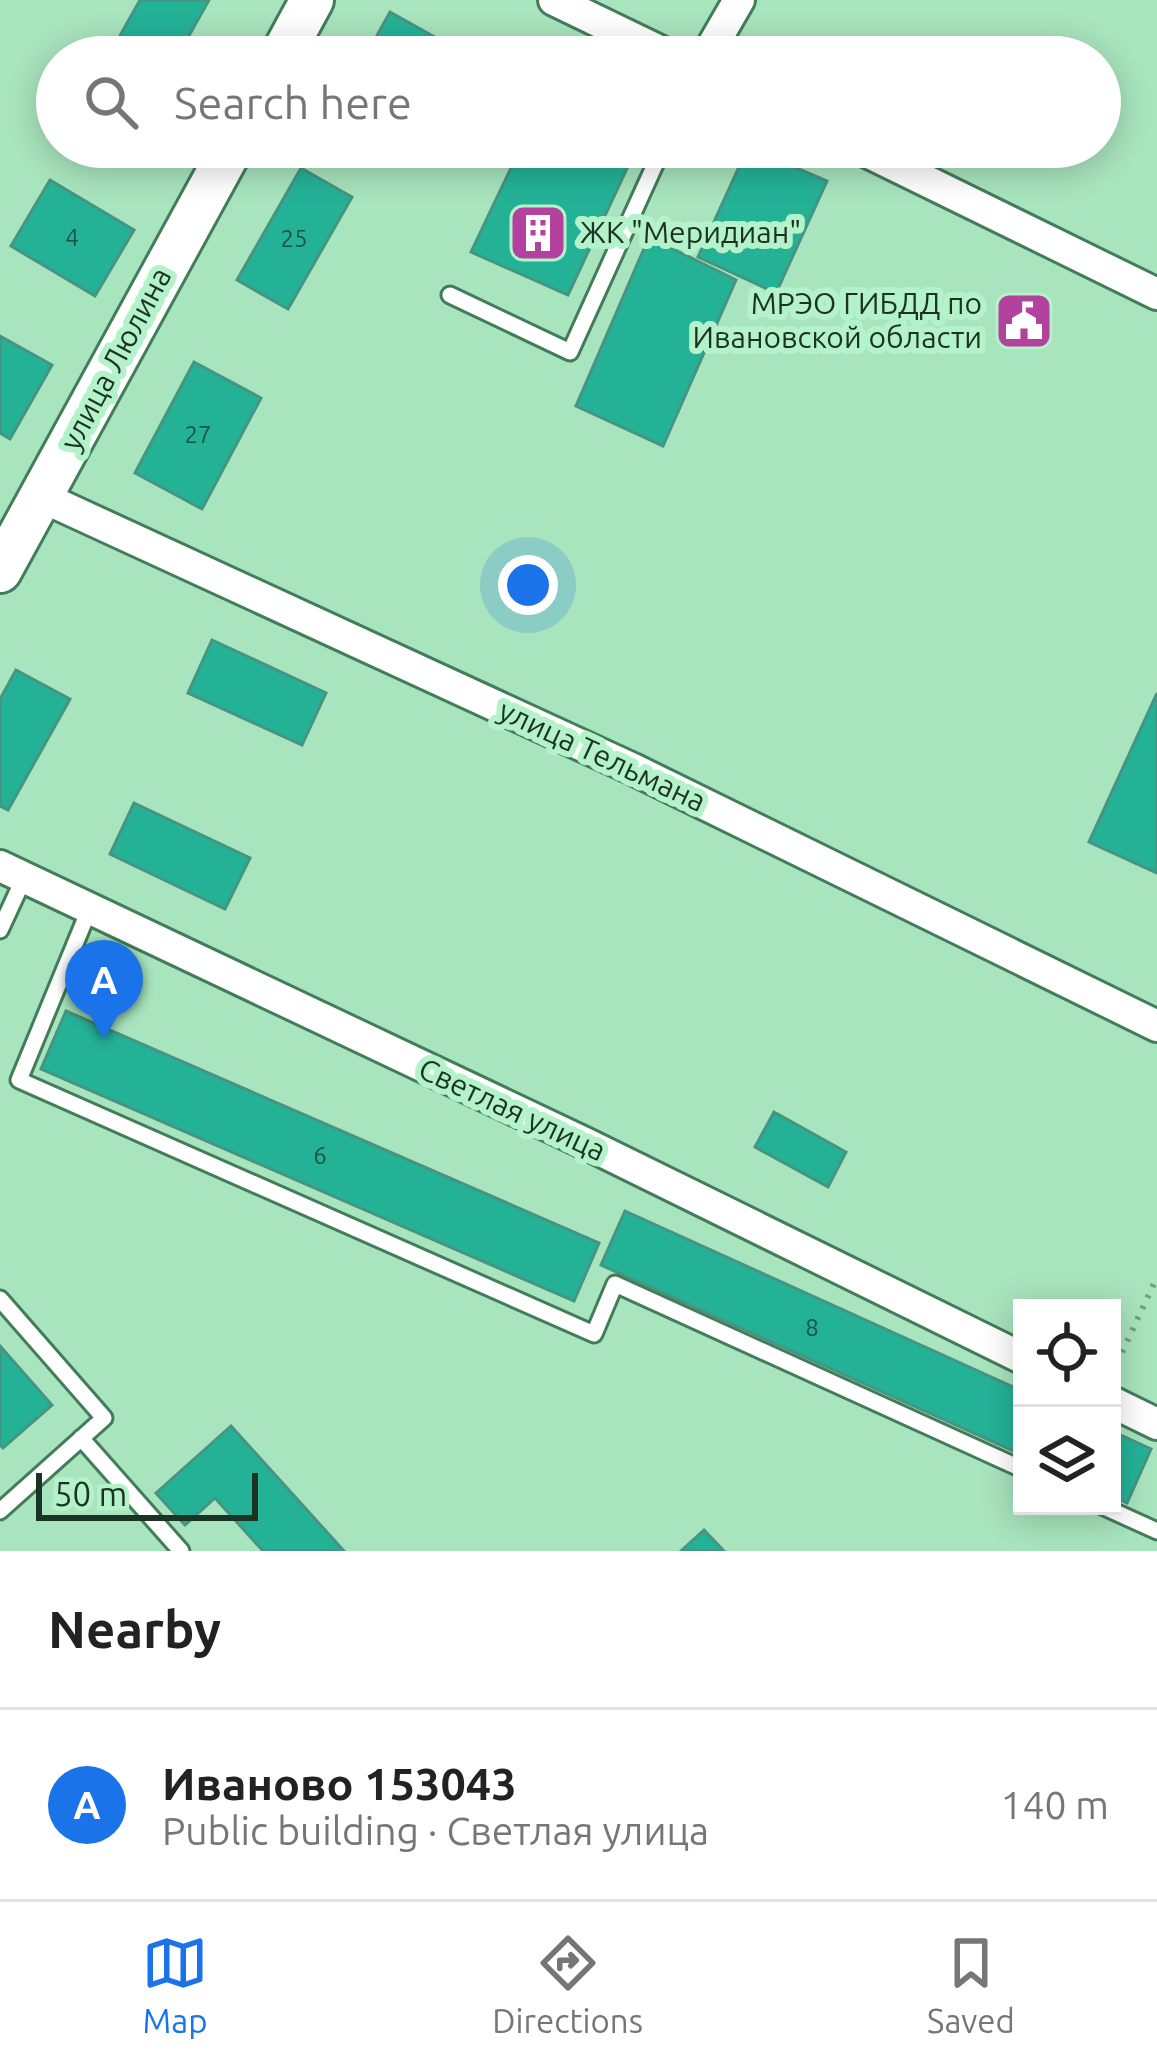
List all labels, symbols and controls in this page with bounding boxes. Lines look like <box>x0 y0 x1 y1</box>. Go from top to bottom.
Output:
search box <box>36 36 1121 168</box>
icon: search <box>78 69 144 135</box>
text: Search here <box>174 77 412 128</box>
building icon: ЖК "Меридиан" <box>507 202 569 264</box>
place label: ЖК "Меридиан" <box>580 215 801 249</box>
house number: 4 <box>65 224 79 251</box>
house number: 25 <box>280 225 308 252</box>
street label: улица Люлина <box>53 261 177 456</box>
place label: МРЭО ГИБДД по Ивановской области <box>693 286 982 354</box>
public building icon: МРЭО ГИБДД по Ивановской области <box>993 290 1055 352</box>
house number: 27 <box>184 421 212 448</box>
your location <box>498 555 558 615</box>
street label: улица Тельмана <box>494 692 711 818</box>
pin: A <box>65 940 143 1039</box>
street label: Светлая улица <box>414 1051 611 1167</box>
house number: 6 <box>313 1142 327 1169</box>
map controls <box>1013 1299 1121 1515</box>
button: locate <box>1013 1299 1121 1407</box>
house number: 8 <box>805 1314 819 1341</box>
button: layers <box>1013 1407 1121 1515</box>
scale bar <box>36 1467 258 1520</box>
text: 50 m <box>54 1475 127 1512</box>
text: Nearby <box>48 1600 221 1658</box>
text: Иваново 153043 <box>162 1758 517 1809</box>
text: A <box>73 1783 101 1826</box>
text: 140 m <box>1000 1783 1109 1826</box>
text: Public building · Светлая улица <box>162 1809 709 1852</box>
tab: Map <box>142 1930 208 2039</box>
tab: Directions <box>492 1930 643 2039</box>
tab: Saved <box>927 1930 1015 2039</box>

